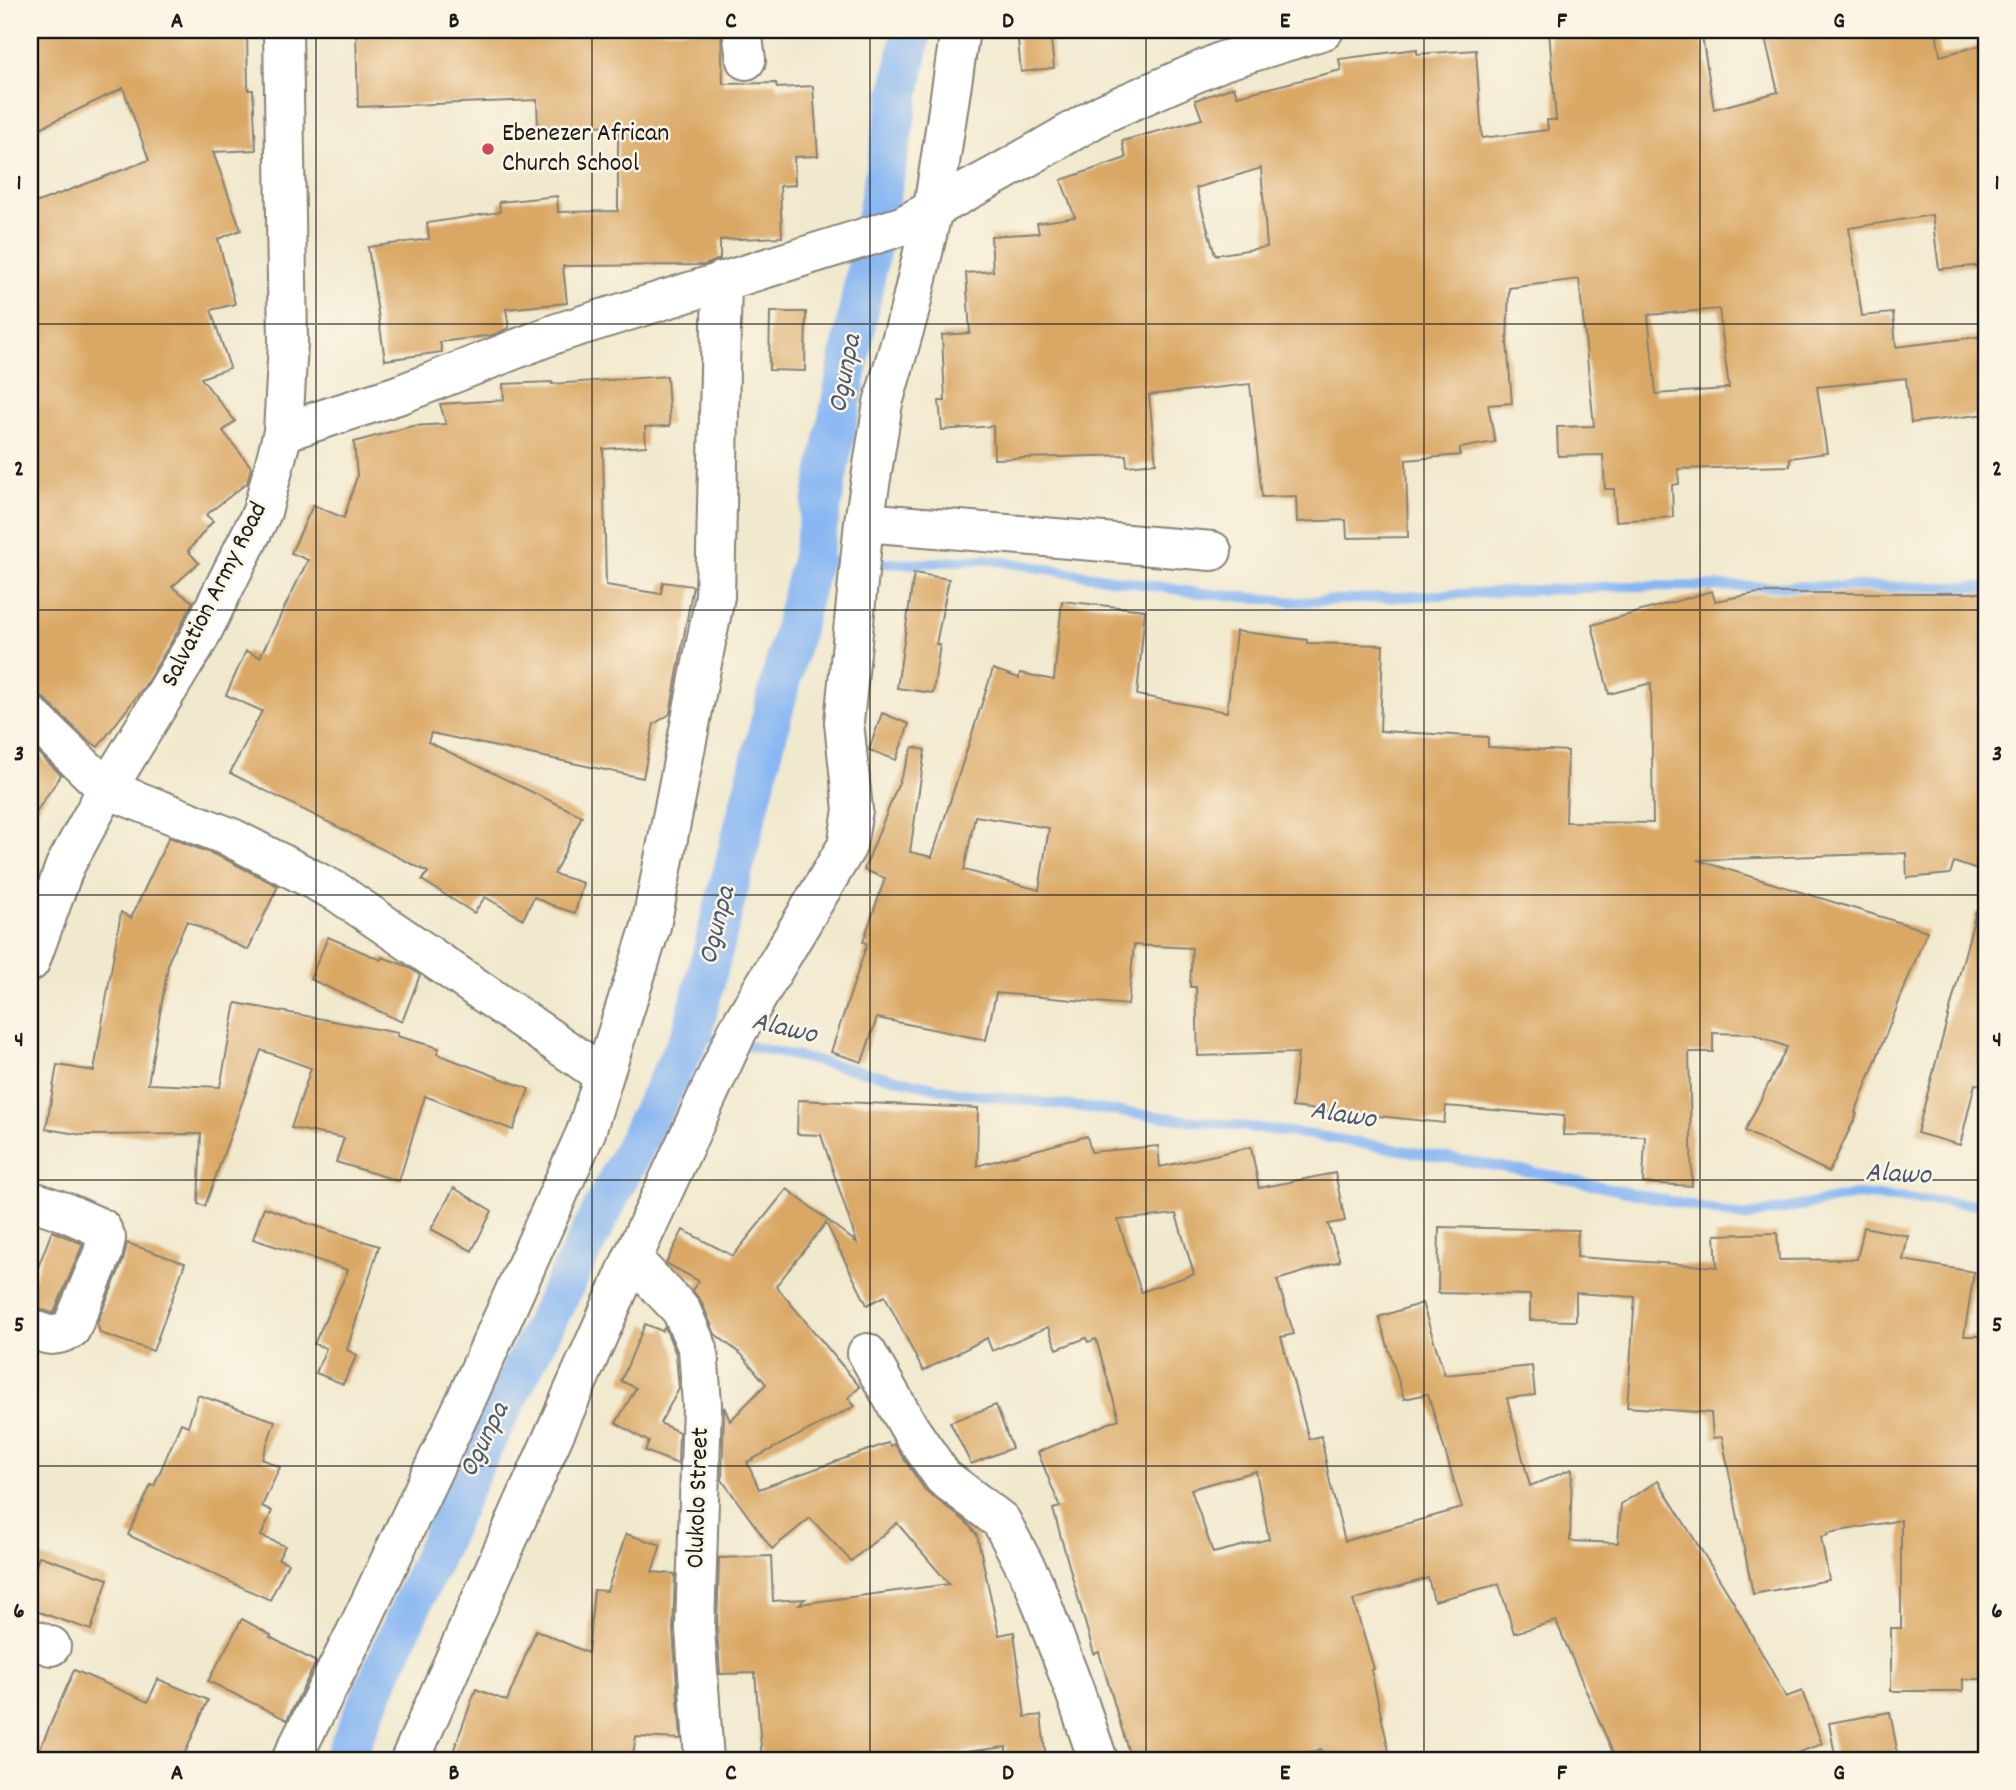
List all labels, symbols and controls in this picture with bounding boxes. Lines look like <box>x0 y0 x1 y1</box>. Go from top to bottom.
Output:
text: A <box>171 6 183 39</box>
text: B <box>449 6 460 39</box>
text: C <box>725 6 737 39</box>
text: D <box>1002 6 1014 39</box>
text: E <box>1280 6 1291 39</box>
text: F <box>1557 6 1568 39</box>
text: G <box>1833 6 1845 39</box>
place label: Ebenezer African Church School <box>502 116 669 183</box>
marker: Ebenezer African Church School <box>480 141 496 157</box>
text: 1 <box>16 168 22 201</box>
text: 1 <box>1994 168 2000 201</box>
water label: Ogunpa <box>820 329 875 417</box>
text: 2 <box>14 454 24 487</box>
text: 2 <box>1992 454 2002 487</box>
street label: Salvation Army Road <box>152 496 278 694</box>
text: 3 <box>14 739 24 772</box>
text: 3 <box>1992 739 2002 772</box>
water label: Ogunpa <box>690 881 748 969</box>
water label: Alawo <box>748 1003 822 1057</box>
text: 4 <box>14 1025 24 1058</box>
text: 4 <box>1992 1025 2002 1058</box>
water label: Alawo <box>1307 1092 1380 1142</box>
water label: Alawo <box>1864 1154 1933 1198</box>
text: 5 <box>14 1310 24 1343</box>
text: 5 <box>1992 1310 2002 1343</box>
water label: Ogunpa <box>451 1395 522 1485</box>
street label: Olukolo Street <box>678 1426 720 1569</box>
text: 6 <box>13 1596 25 1629</box>
text: 6 <box>1991 1596 2003 1629</box>
text: A <box>171 1758 183 1790</box>
text: B <box>449 1758 460 1790</box>
text: C <box>725 1758 737 1790</box>
text: D <box>1002 1758 1014 1790</box>
text: E <box>1280 1758 1291 1790</box>
text: F <box>1557 1758 1568 1790</box>
text: G <box>1833 1758 1845 1790</box>

